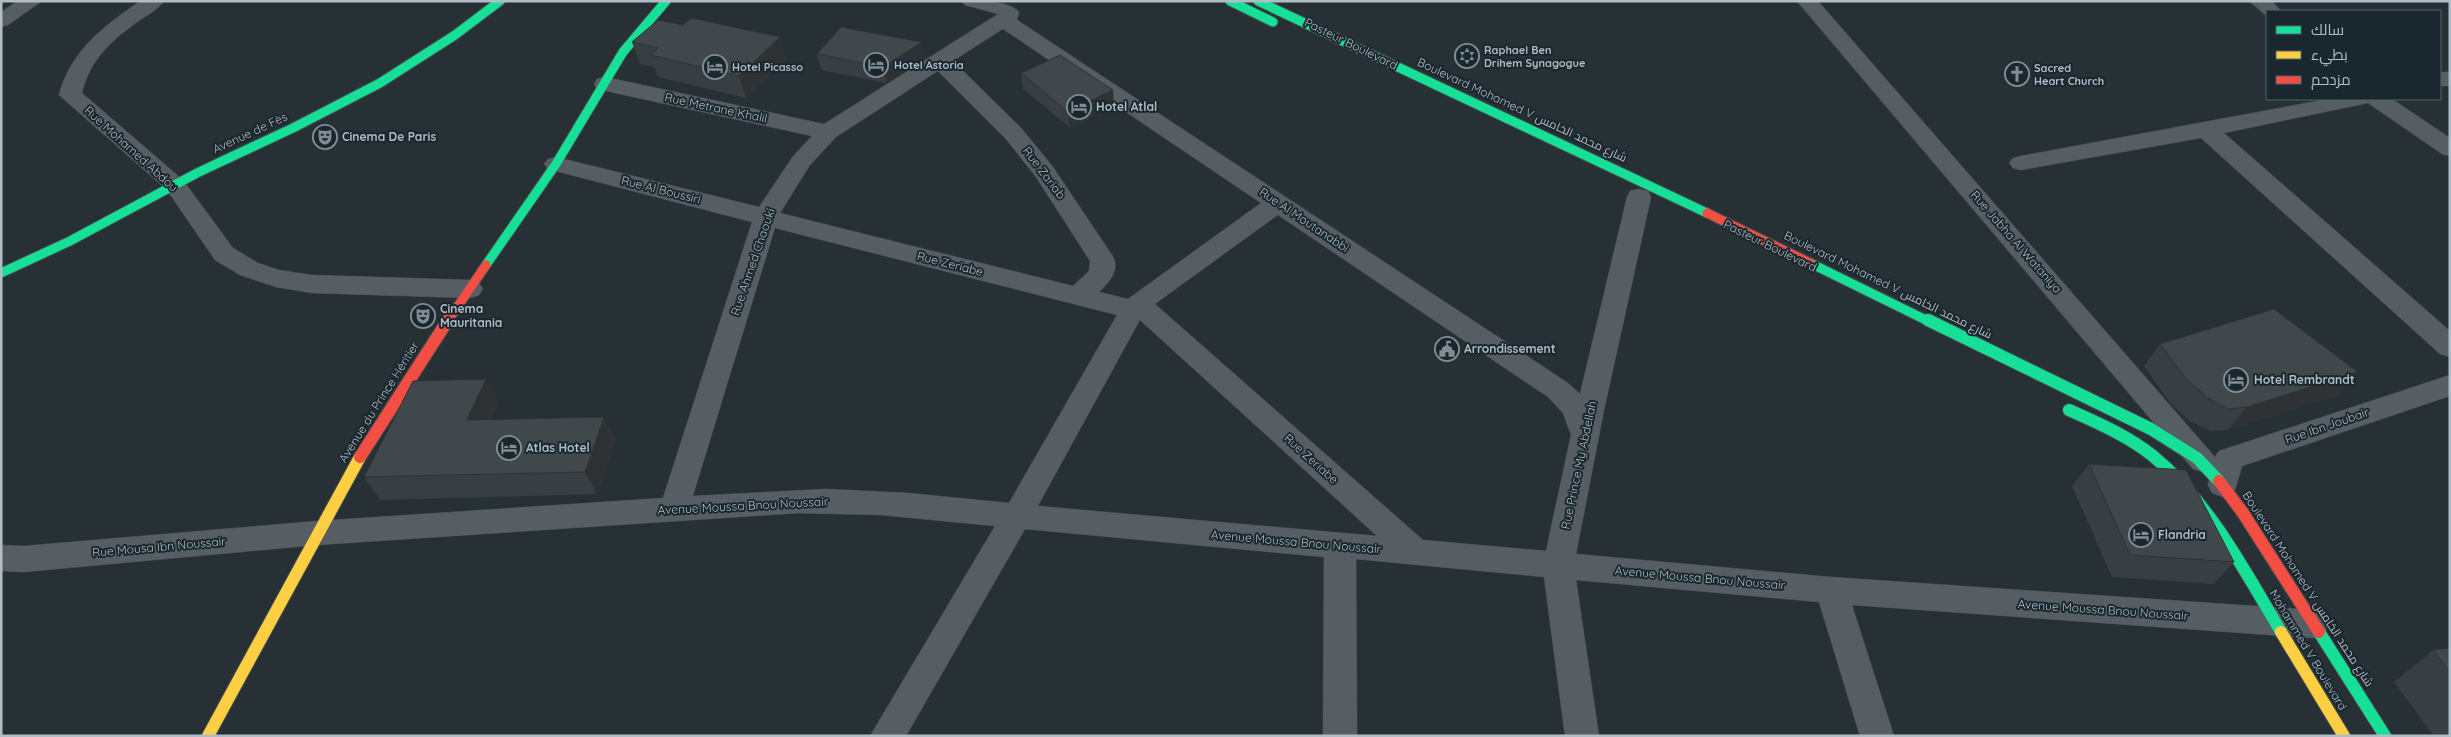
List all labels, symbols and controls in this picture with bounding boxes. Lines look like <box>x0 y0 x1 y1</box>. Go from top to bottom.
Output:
legend <box>2266 10 2441 100</box>
street label: Pasteur Boulevard <box>1302 14 1400 73</box>
text: سالك <box>2311 20 2344 39</box>
synagogue icon: Raphael Ben Drihem Synagogue <box>1454 43 1480 69</box>
place label: Raphael Ben Drihem Synagogue <box>1484 43 1586 70</box>
text: بطيء <box>2311 45 2348 67</box>
hotel icon: Hotel Astoria <box>863 52 889 78</box>
hotel icon: Hotel Picasso <box>702 54 728 80</box>
street label: Boulevard Mohamed V شارع محمد الخامس <box>1414 54 1630 166</box>
place label: Hotel Astoria <box>894 58 964 72</box>
place label: Hotel Picasso <box>732 60 803 74</box>
church icon: Sacred Heart Church <box>2004 61 2030 87</box>
place label: Sacred Heart Church <box>2034 61 2104 88</box>
text: مزدحم <box>2311 70 2351 90</box>
street label: Rue Metrane Khalil <box>663 89 769 126</box>
hotel icon: Hotel Atlal <box>1066 94 1092 120</box>
place label: Hotel Atlal <box>1096 99 1157 114</box>
street label: Rue Mohamed Abdou <box>81 103 181 195</box>
street label: Avenue de Fès <box>210 109 290 156</box>
theatre icon: Cinema De Paris <box>312 124 338 150</box>
place label: Cinema De Paris <box>342 129 436 144</box>
street label: Rue Zariab <box>1020 144 1069 202</box>
street label: Rue Al Boussiri <box>620 172 702 207</box>
street label: Rue Al Moutanabbi <box>1256 184 1352 255</box>
street label: Rue Jabha Al Wataniya <box>1968 187 2065 296</box>
street label: Rue Ahmed Chaouki <box>727 206 778 318</box>
street label: Pasteur Boulevard <box>1721 216 1819 275</box>
street label: Boulevard Mohamed V شارع محمد الخامس <box>1781 227 1995 343</box>
street label: Rue Zeriabe <box>915 248 985 279</box>
place label: Cinema Mauritania <box>440 301 502 330</box>
theatre icon: Cinema Mauritania <box>410 303 436 329</box>
public building icon: Arrondissement <box>1434 336 1460 362</box>
street label: Avenue du Prince Héritier <box>335 338 422 465</box>
place label: Arrondissement <box>1464 341 1556 356</box>
hotel icon: Hotel Rembrandt <box>2223 367 2249 393</box>
place label: Hotel Rembrandt <box>2254 372 2355 387</box>
street label: Rue Prince My Abdellah <box>1558 399 1599 531</box>
street label: Rue Ibn Joubair <box>2283 404 2371 447</box>
street label: Rue Zeriabe <box>1281 430 1342 487</box>
hotel icon: Atlas Hotel <box>496 435 522 461</box>
place label: Atlas Hotel <box>526 440 590 455</box>
street label: Boulevard Mohamed V شارع محمد الخامس <box>2239 488 2377 690</box>
street label: Avenue Moussa Bnou Noussair <box>657 494 829 517</box>
hotel icon: Flandria <box>2128 522 2154 548</box>
street label: Avenue Moussa Bnou Noussair <box>1210 527 1382 556</box>
place label: Flandria <box>2158 527 2206 542</box>
street label: Rue Mousa Ibn Noussair <box>91 533 227 560</box>
street label: Avenue Moussa Bnou Noussair <box>1614 563 1786 592</box>
street label: Mohammed V Boulevard <box>2266 587 2350 713</box>
street label: Avenue Moussa Bnou Noussair <box>2017 596 2189 623</box>

